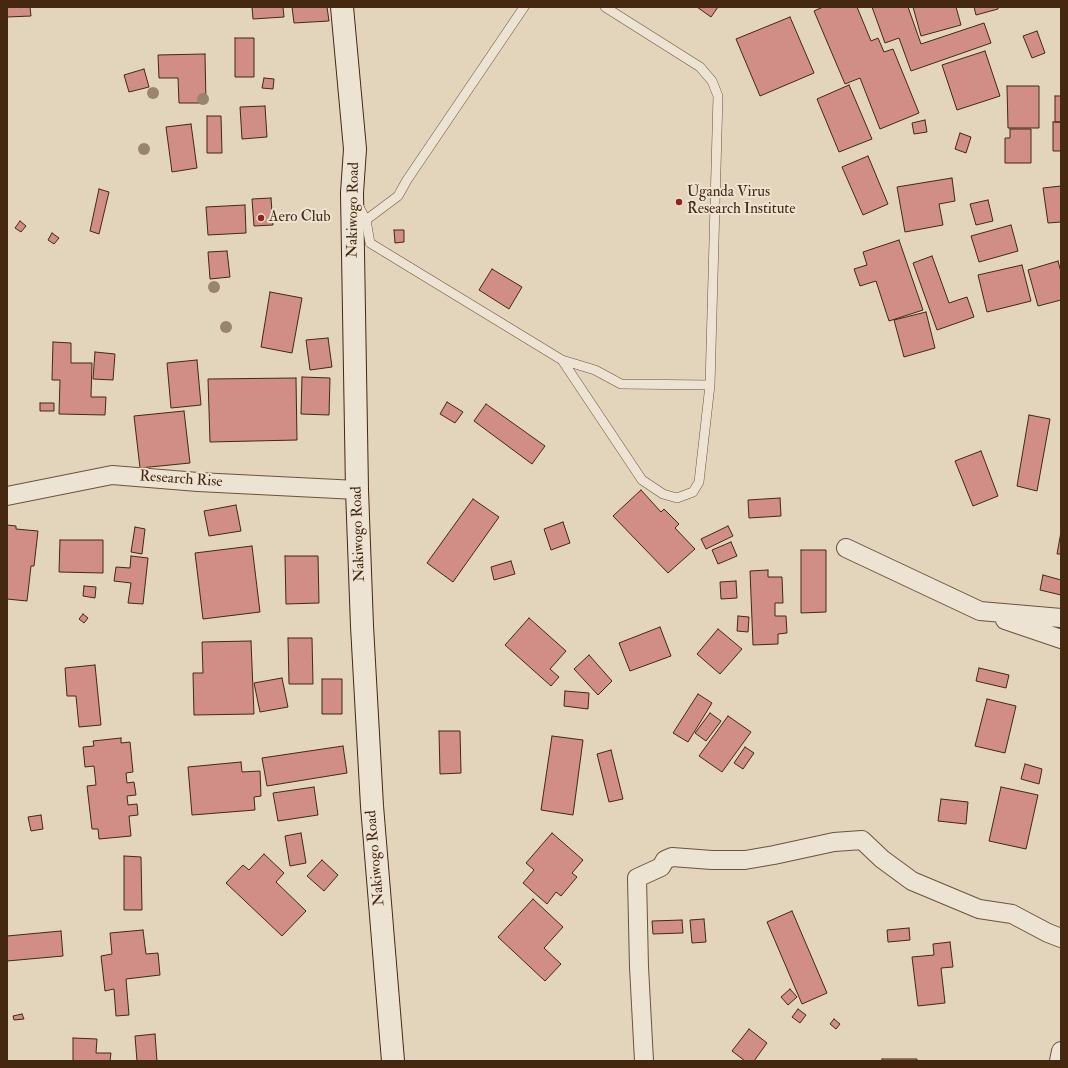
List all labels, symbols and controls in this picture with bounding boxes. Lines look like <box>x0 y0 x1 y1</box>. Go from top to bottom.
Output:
street label: Nakiwogo Road <box>344 162 364 258</box>
place label: Uganda Virus Research Institute <box>687 184 795 219</box>
marker: Uganda Virus Research Institute <box>674 197 684 207</box>
place label: Aero Club <box>269 209 331 227</box>
marker: Aero Club <box>256 213 266 223</box>
street label: Research Rise <box>139 468 223 492</box>
street label: Nakiwogo Road <box>348 486 370 582</box>
street label: Nakiwogo Road <box>363 810 389 906</box>

